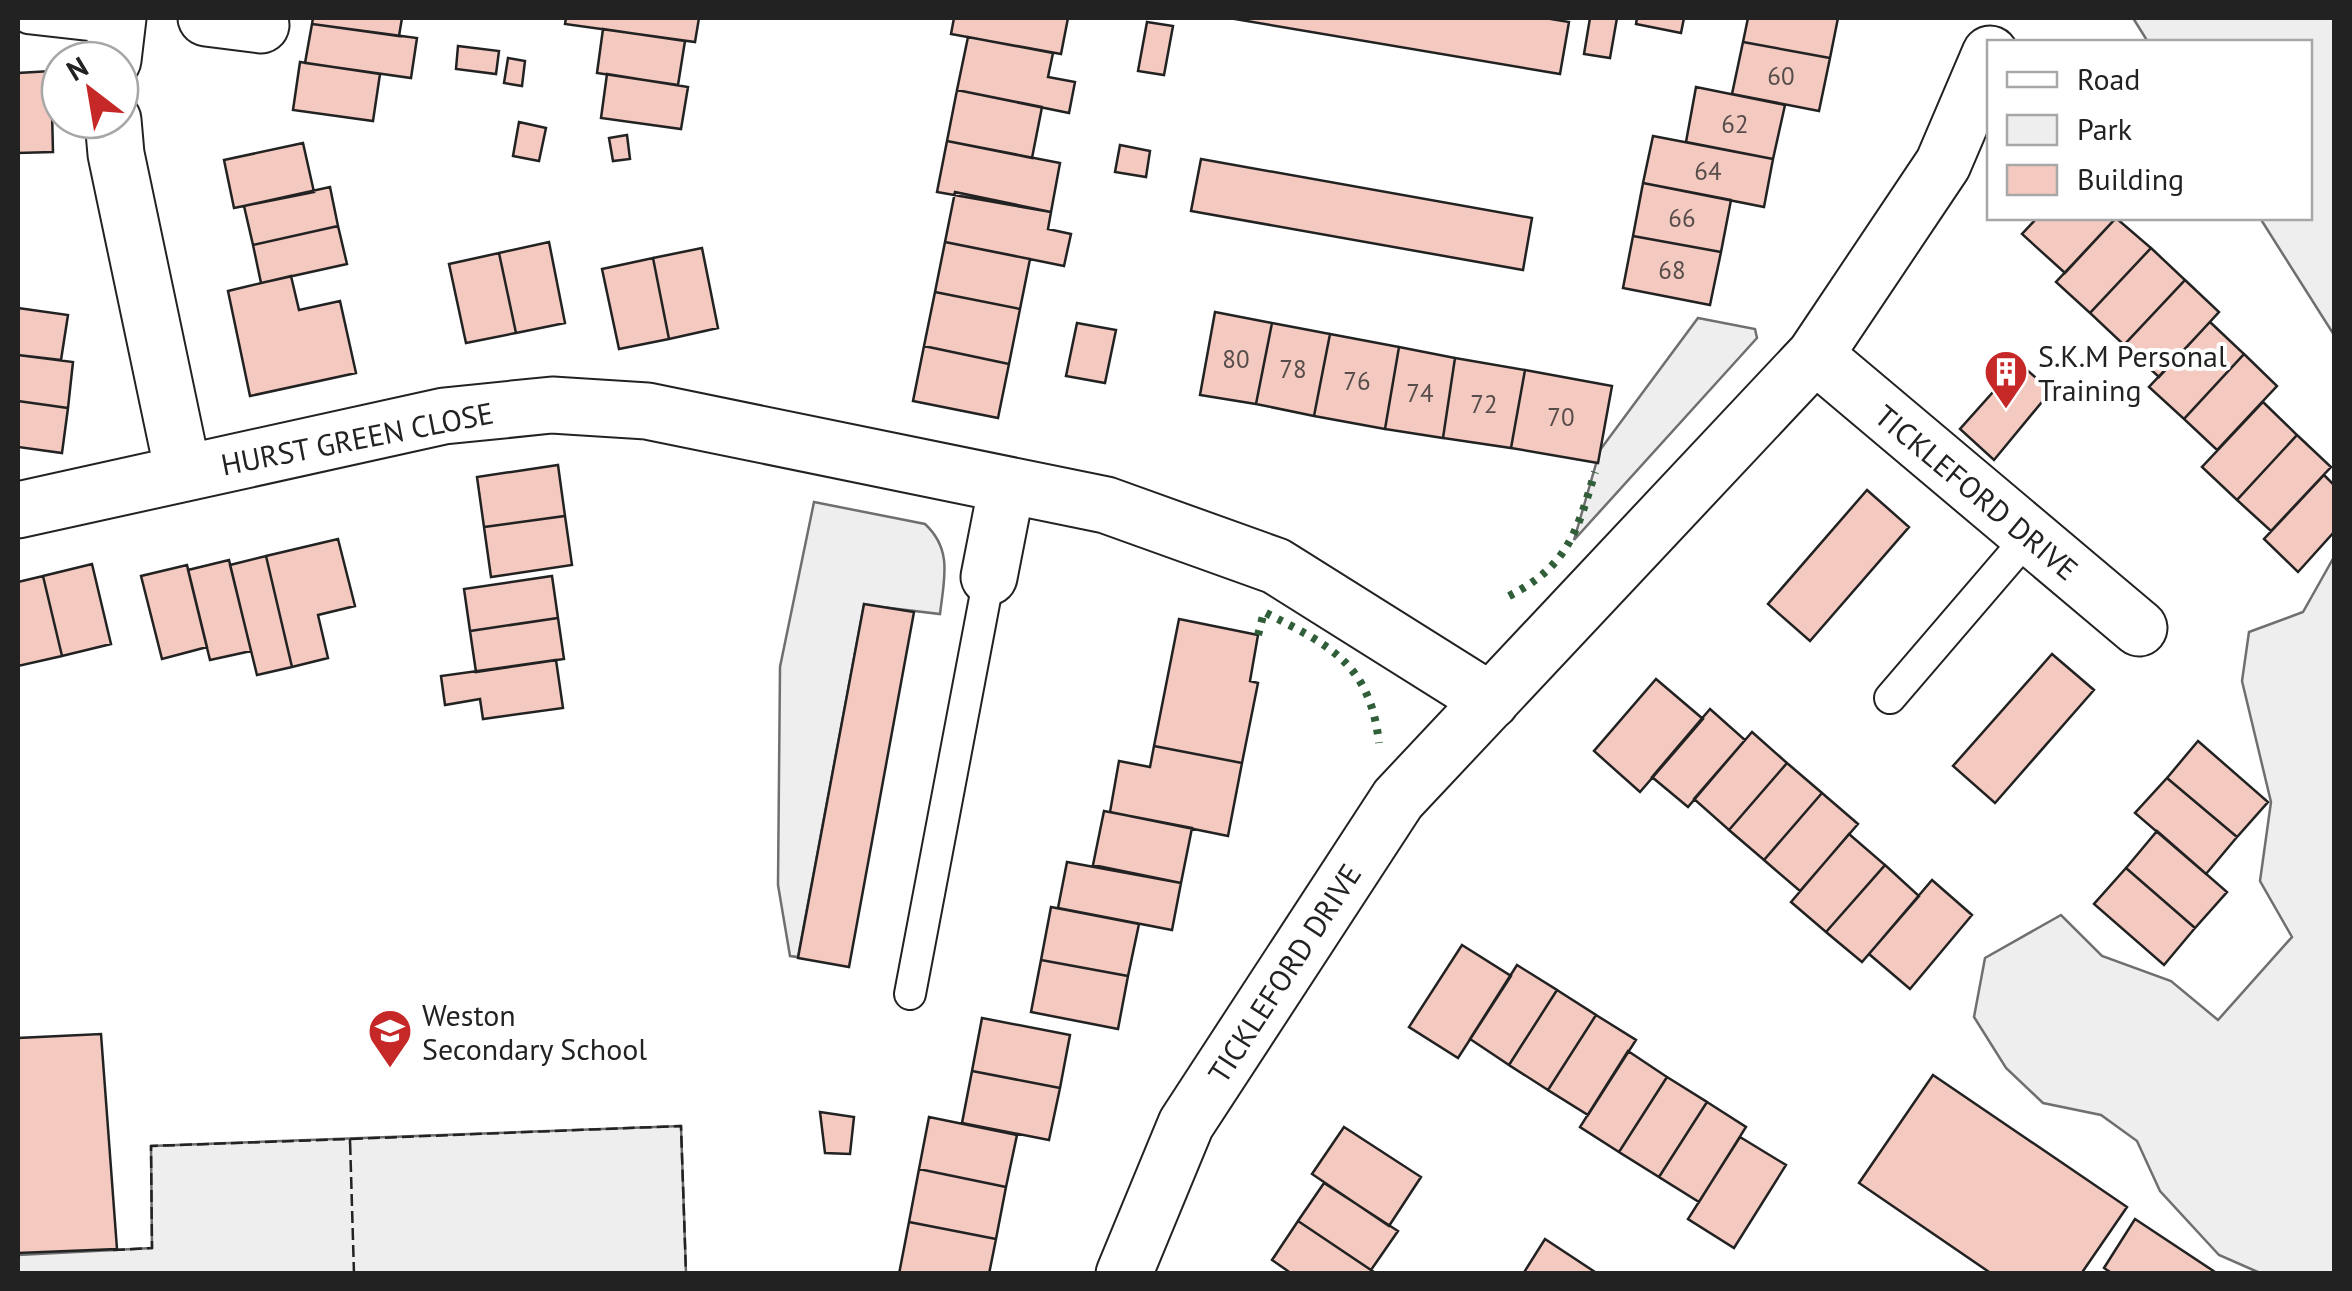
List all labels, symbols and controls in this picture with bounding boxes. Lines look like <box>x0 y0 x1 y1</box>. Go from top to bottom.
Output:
north arrow <box>40 40 140 140</box>
legend <box>1987 40 2312 220</box>
text: N <box>59 48 94 89</box>
text: Road <box>2077 59 2141 98</box>
house number: 60 <box>1767 60 1795 92</box>
house number: 62 <box>1721 108 1749 140</box>
text: Park <box>2077 109 2133 148</box>
house number: 64 <box>1694 155 1722 187</box>
text: Building <box>2077 159 2184 198</box>
house number: 66 <box>1668 202 1696 234</box>
house number: 68 <box>1658 254 1686 286</box>
place label: S.K.M Personal Training <box>2038 336 2227 409</box>
house number: 80 <box>1222 343 1250 375</box>
building icon: S.K.M Personal Training <box>1983 349 2029 410</box>
house number: 78 <box>1279 353 1307 385</box>
house number: 76 <box>1343 365 1371 397</box>
house number: 74 <box>1406 377 1434 409</box>
house number: 72 <box>1470 388 1498 420</box>
street label: HURST GREEN CLOSE <box>217 392 497 484</box>
street label: TICKLEFORD DRIVE <box>1867 396 2087 588</box>
house number: 70 <box>1547 401 1575 433</box>
street label: TICKLEFORD DRIVE <box>1199 856 1369 1090</box>
place label: Weston Secondary School <box>422 995 647 1068</box>
school or university icon: Weston Secondary School <box>367 1008 413 1069</box>

